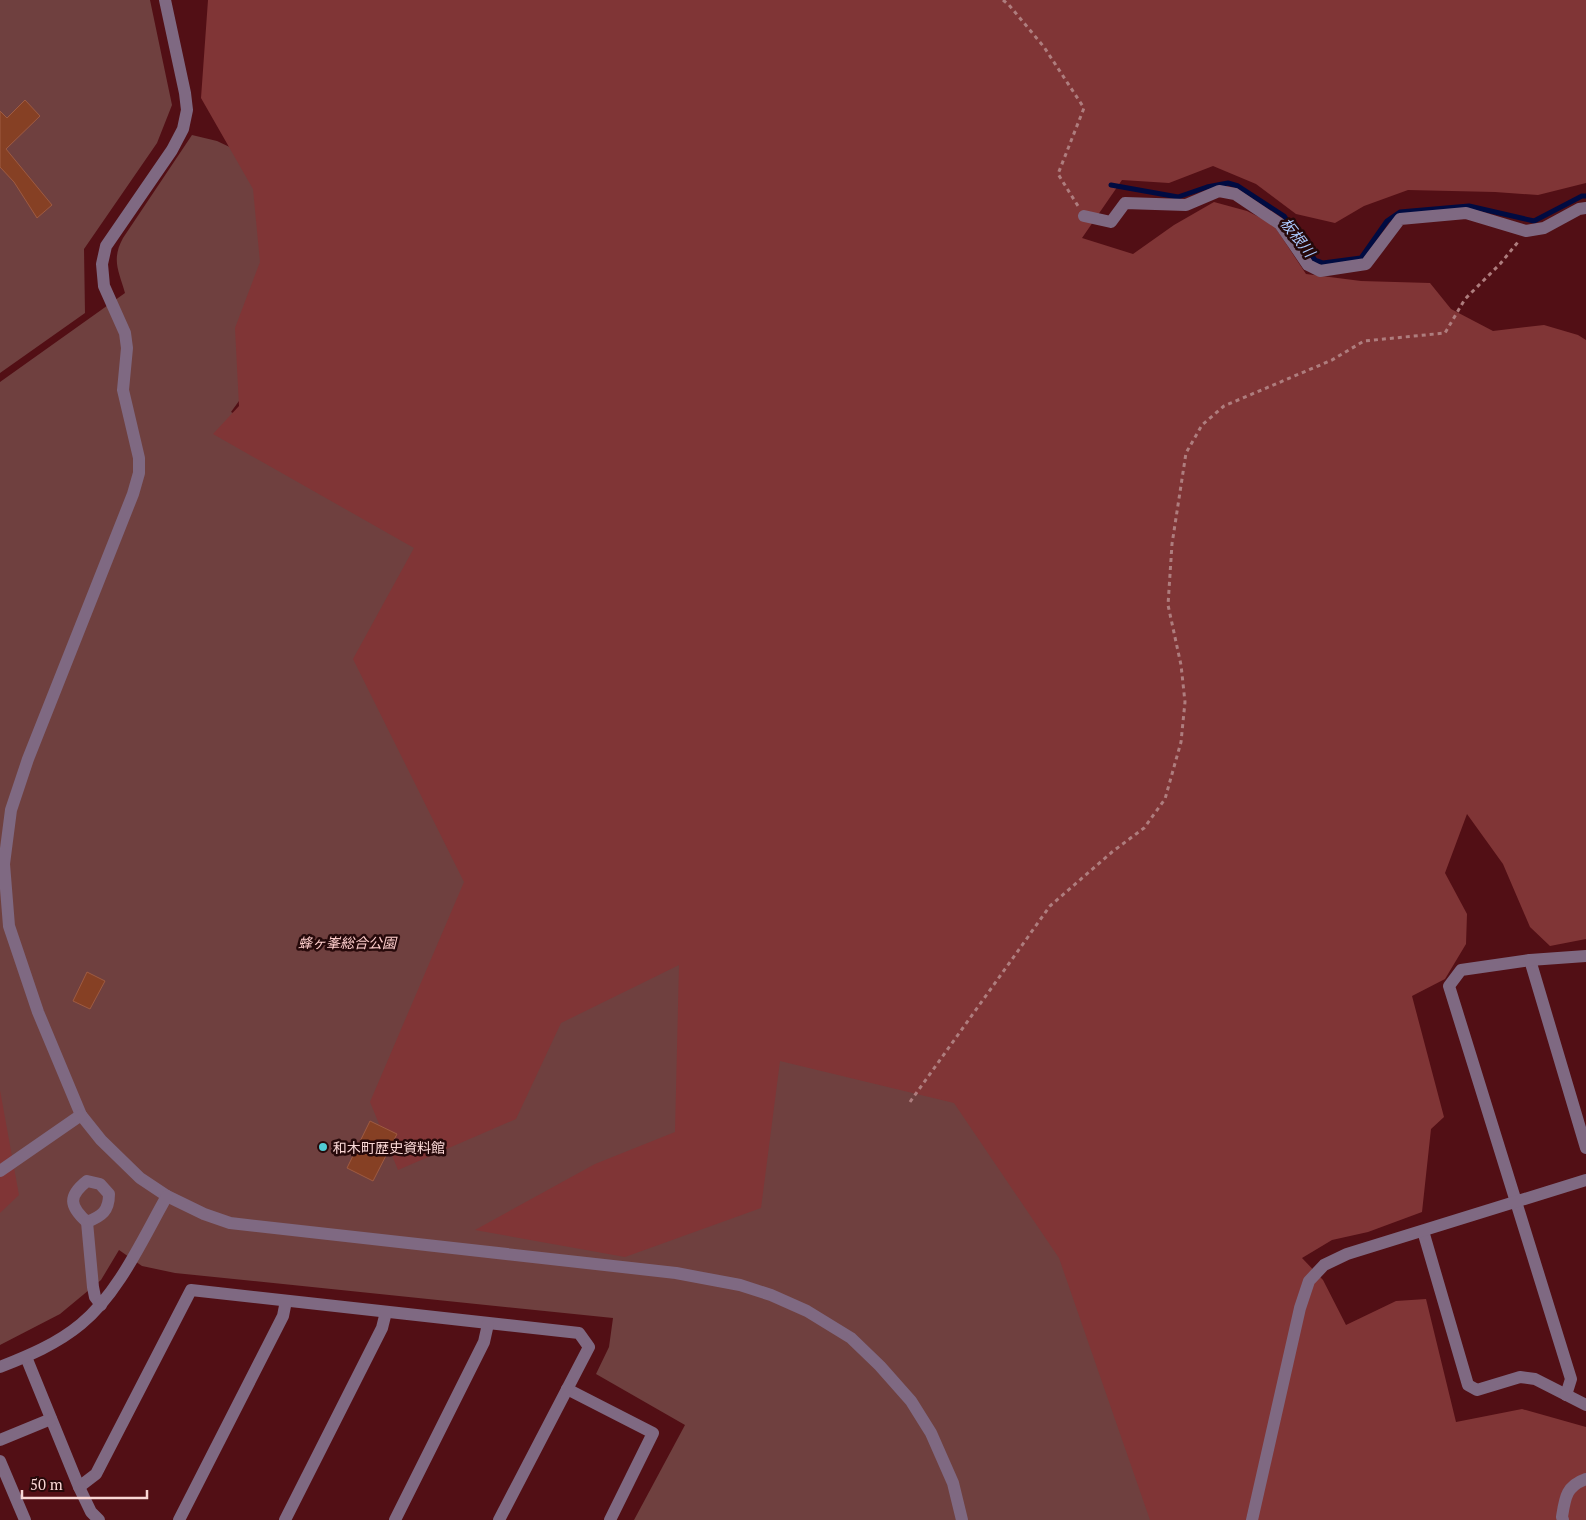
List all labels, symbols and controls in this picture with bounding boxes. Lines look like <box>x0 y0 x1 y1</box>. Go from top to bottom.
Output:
water label: 板根川 <box>1276 213 1321 262</box>
park label: 蜂ヶ峯総合公園 <box>298 933 398 952</box>
place label: 和木町歴史資料館 <box>333 1138 445 1157</box>
marker: 和木町歴史資料館 <box>317 1141 329 1153</box>
scale bar <box>22 1468 148 1500</box>
text: 50 m <box>30 1474 63 1494</box>

